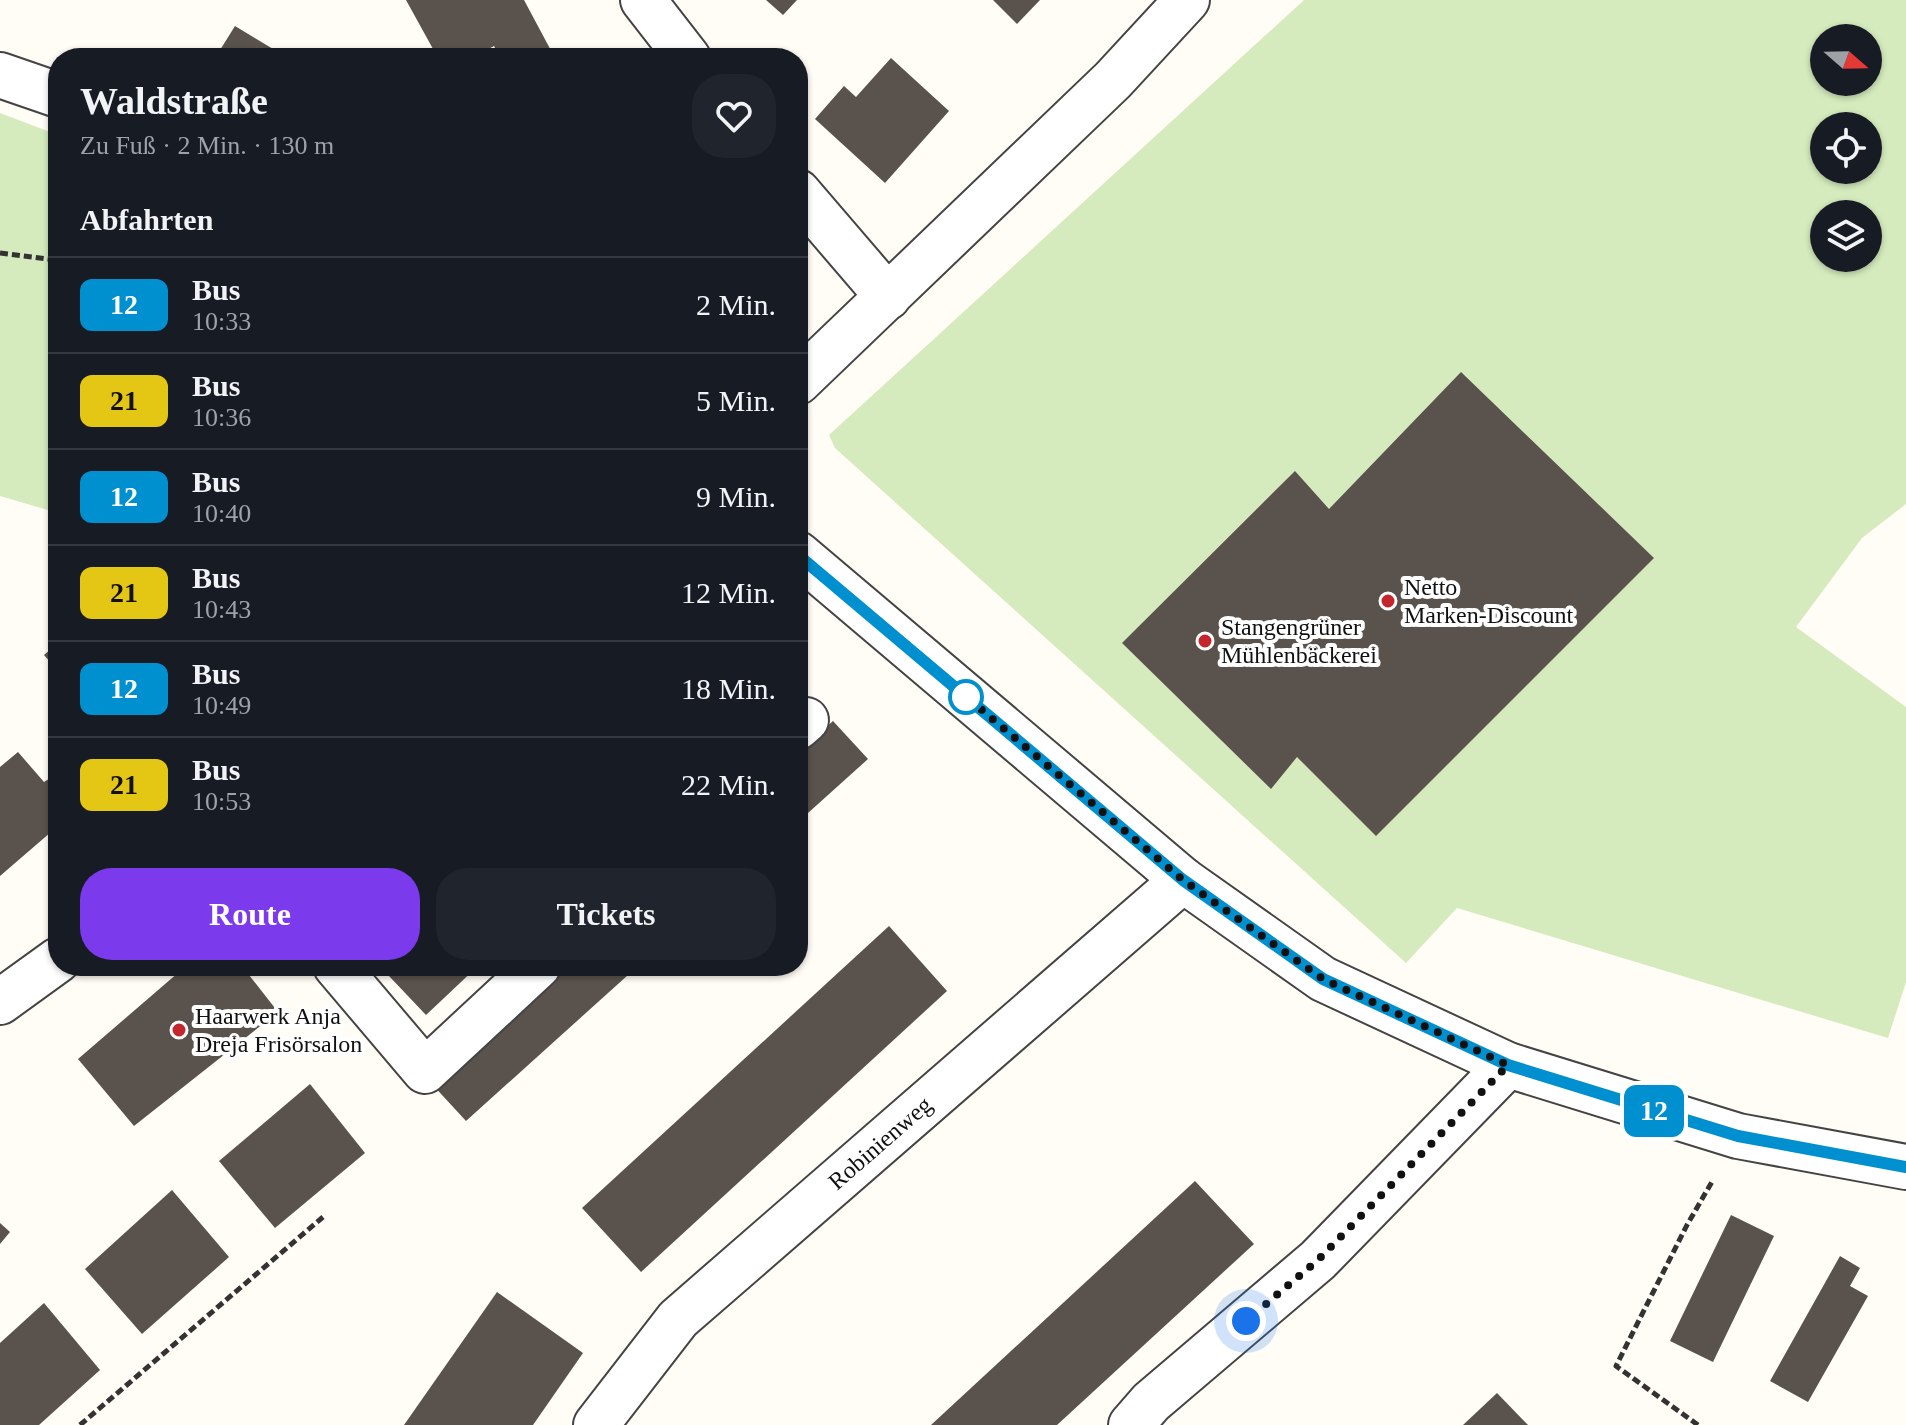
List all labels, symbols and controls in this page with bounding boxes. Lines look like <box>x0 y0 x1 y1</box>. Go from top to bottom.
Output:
north arrow <box>1810 24 1882 96</box>
map controls <box>1810 24 1882 272</box>
button: heart <box>692 74 776 158</box>
text: Waldstraße <box>80 80 268 122</box>
button: locate <box>1810 112 1882 184</box>
text: Zu Fuß · 2 Min. · 130 m <box>80 131 334 160</box>
button: layers <box>1810 200 1882 272</box>
text: Abfahrten <box>80 203 213 236</box>
text: Bus <box>192 273 240 306</box>
text: 2 Min. <box>696 288 776 321</box>
text: 12 <box>110 289 138 320</box>
text: 10:33 <box>192 307 251 336</box>
text: Bus <box>192 369 240 402</box>
text: 5 Min. <box>696 384 776 417</box>
text: 21 <box>110 385 138 416</box>
text: 10:36 <box>192 403 251 432</box>
text: Bus <box>192 465 240 498</box>
text: 9 Min. <box>696 480 776 513</box>
text: 12 <box>110 481 138 512</box>
text: 10:40 <box>192 499 251 528</box>
text: Bus <box>192 561 240 594</box>
place label: Netto Marken-Discount <box>1404 574 1574 628</box>
text: 12 Min. <box>681 576 776 609</box>
text: 21 <box>110 577 138 608</box>
marker: Netto Marken-Discount <box>1379 592 1397 610</box>
text: 10:43 <box>192 595 251 624</box>
place label: Stangengrüner Mühlenbäckerei <box>1221 614 1377 668</box>
marker: Stangengrüner Mühlenbäckerei <box>1196 632 1214 650</box>
text: Bus <box>192 657 240 690</box>
text: 18 Min. <box>681 672 776 705</box>
text: 12 <box>110 673 138 704</box>
unlabelled marker <box>949 680 983 714</box>
text: 10:49 <box>192 691 251 720</box>
text: Bus <box>192 753 240 786</box>
text: 22 Min. <box>681 768 776 801</box>
text: 21 <box>110 769 138 800</box>
text: 10:53 <box>192 787 251 816</box>
button: Route <box>80 868 420 960</box>
button: Tickets <box>436 868 776 960</box>
place label: Haarwerk Anja Dreja Frisörsalon <box>195 1003 362 1057</box>
marker: Haarwerk Anja Dreja Frisörsalon <box>170 1021 188 1039</box>
line badge: 12 <box>1618 1085 1690 1137</box>
street label: Robinienweg <box>823 1091 937 1195</box>
text: 12 <box>1640 1095 1668 1126</box>
your location <box>1226 1301 1266 1341</box>

